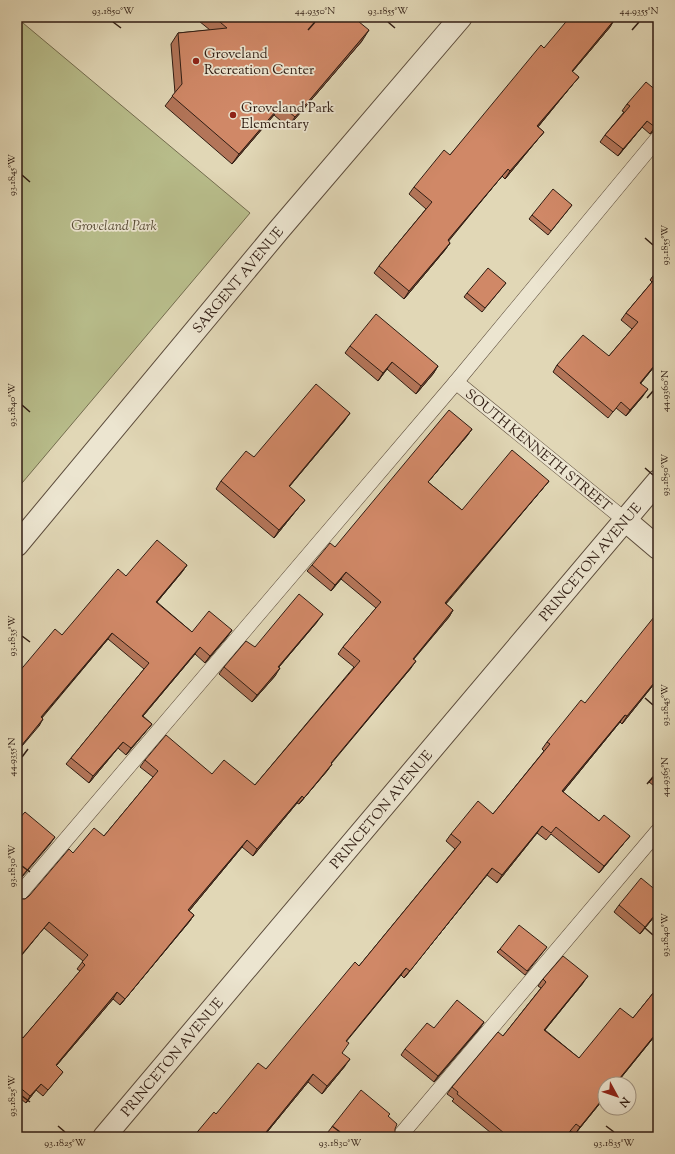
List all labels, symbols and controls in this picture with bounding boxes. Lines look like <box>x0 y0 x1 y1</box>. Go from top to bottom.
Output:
text: 93.1850°W <box>92 4 134 19</box>
text: 44.9350°N <box>295 4 335 19</box>
text: 93.1855°W <box>368 4 408 19</box>
text: 44.9355°N <box>620 4 658 19</box>
place label: Groveland Recreation Center <box>204 45 315 81</box>
marker: Groveland Recreation Center <box>191 56 201 66</box>
place label: Groveland Park Elementary <box>241 99 335 135</box>
marker: Groveland Park Elementary <box>228 110 238 120</box>
text: 93.1845°W <box>5 154 20 196</box>
park label: Groveland Park <box>71 217 158 237</box>
street label: SARGENT AVENUE <box>189 223 290 339</box>
text: 93.1855°W <box>658 225 673 265</box>
text: 44.9360°N <box>658 370 673 412</box>
text: 93.1840°W <box>5 383 20 427</box>
street label: SOUTH KENNETH STREET <box>460 385 615 517</box>
text: 93.1850°W <box>658 454 673 496</box>
street label: PRINCETON AVENUE <box>535 499 648 627</box>
text: 93.1835°W <box>5 616 20 656</box>
text: 93.1845°W <box>658 684 673 726</box>
text: 44.9355°N <box>5 738 20 776</box>
street label: PRINCETON AVENUE <box>326 747 439 874</box>
text: 44.9365°N <box>658 757 673 797</box>
text: 93.1830°W <box>5 845 20 887</box>
text: 93.1840°W <box>658 913 673 957</box>
street label: PRINCETON AVENUE <box>117 994 230 1122</box>
text: 93.1825°W <box>5 1075 20 1117</box>
north arrow <box>597 1076 637 1116</box>
text: N <box>615 1093 633 1110</box>
text: 93.1825°W <box>44 1136 86 1151</box>
text: 93.1830°W <box>319 1136 361 1151</box>
text: 93.1835°W <box>594 1136 634 1151</box>

